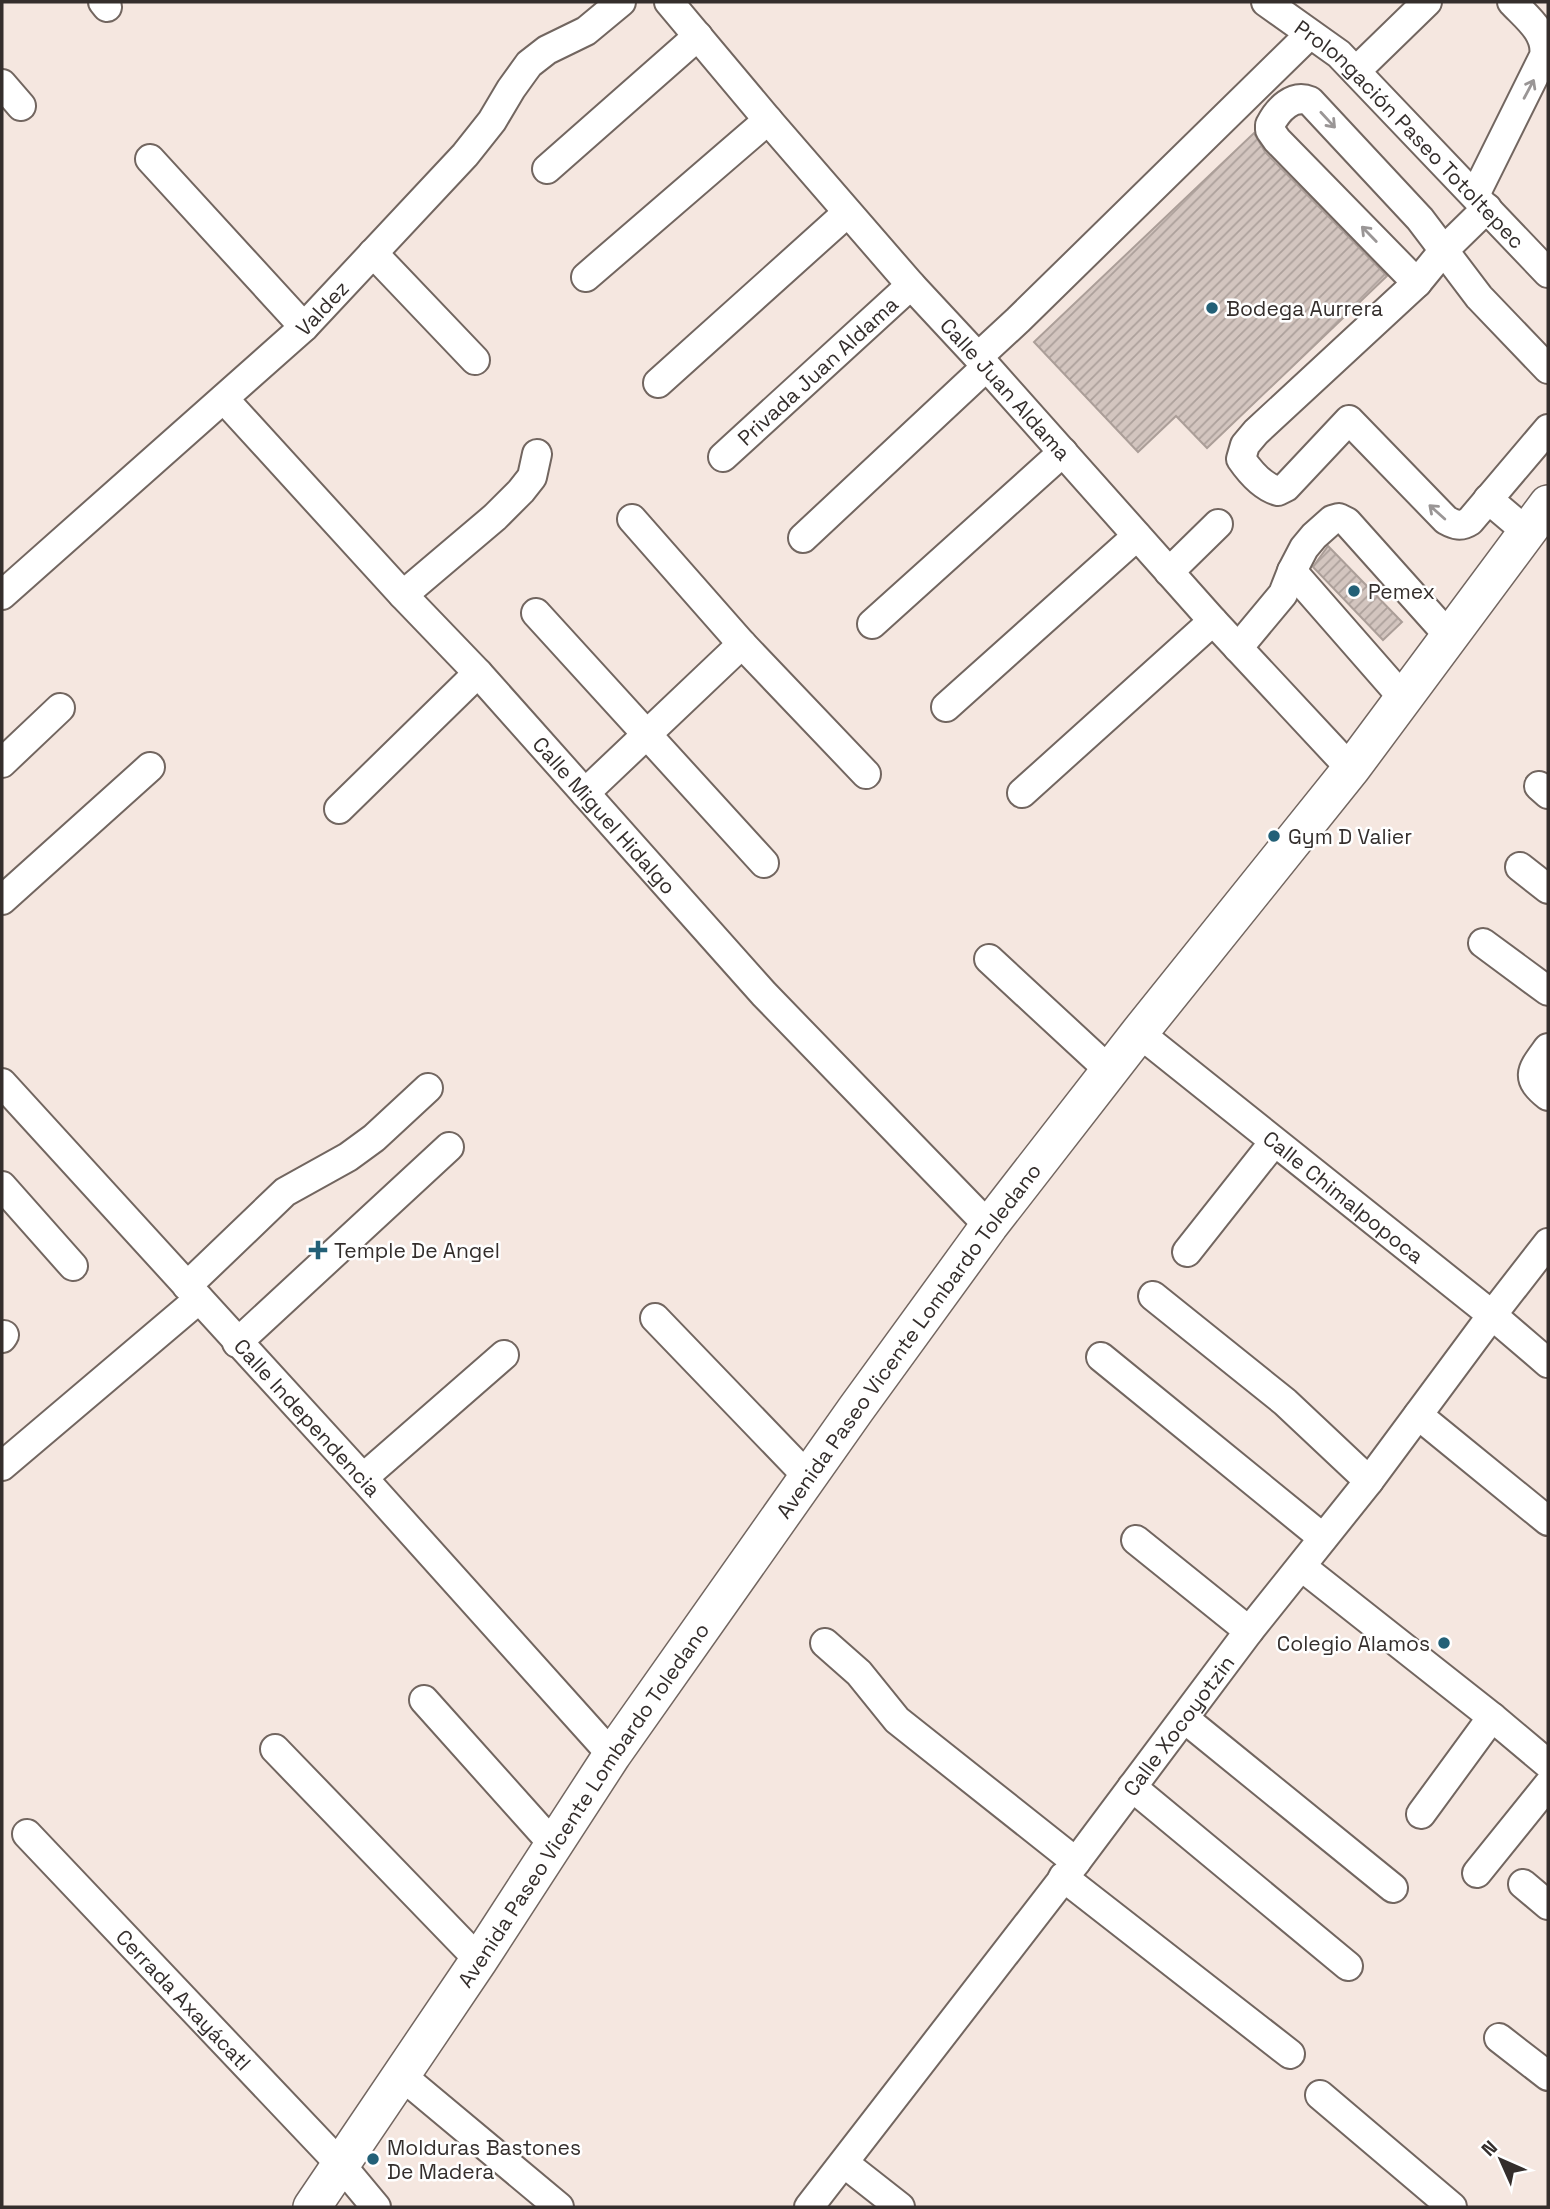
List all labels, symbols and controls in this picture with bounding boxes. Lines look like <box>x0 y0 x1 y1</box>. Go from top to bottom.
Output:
street label: Prolongación Paseo Totoltepec <box>1290 13 1531 254</box>
one-way arrow <box>1522 79 1536 100</box>
one-way arrow <box>1320 111 1337 128</box>
one-way arrow <box>1360 226 1377 243</box>
street label: Valdez <box>290 275 354 342</box>
street label: Privada Juan Aldama <box>731 290 903 451</box>
place label: Bodega Aurrera <box>1226 295 1383 322</box>
marker: Bodega Aurrera <box>1204 300 1220 316</box>
street label: Calle Juan Aldama <box>935 312 1077 466</box>
one-way arrow <box>1429 503 1446 520</box>
place label: Pemex <box>1368 578 1435 605</box>
marker: Pemex <box>1346 583 1362 599</box>
street label: Calle Miguel Hidalgo <box>527 731 682 900</box>
place label: Gym D Valier <box>1288 823 1412 850</box>
marker: Gym D Valier <box>1266 828 1282 844</box>
street label: Calle Chimalpopoca <box>1258 1124 1430 1269</box>
street label: Avenida Paseo Vicente Lombardo Toledano <box>770 1157 1047 1524</box>
place label: Temple De Angel <box>334 1237 500 1264</box>
marker: Temple De Angel <box>308 1240 328 1260</box>
street label: Calle Independencia <box>228 1333 387 1502</box>
street label: Avenida Paseo Vicente Lombardo Toledano <box>451 1617 715 1992</box>
place label: Colegio Alamos <box>1277 1630 1430 1657</box>
marker: Colegio Alamos <box>1436 1635 1452 1651</box>
street label: Calle Xocoyotzin <box>1117 1649 1240 1801</box>
street label: Cerrada Axayácatl <box>111 1923 257 2076</box>
north arrow <box>1466 2125 1536 2195</box>
place label: Molduras Bastones De Madera <box>387 2134 581 2185</box>
text: N <box>1476 2135 1503 2162</box>
marker: Molduras Bastones De Madera <box>365 2151 381 2167</box>

